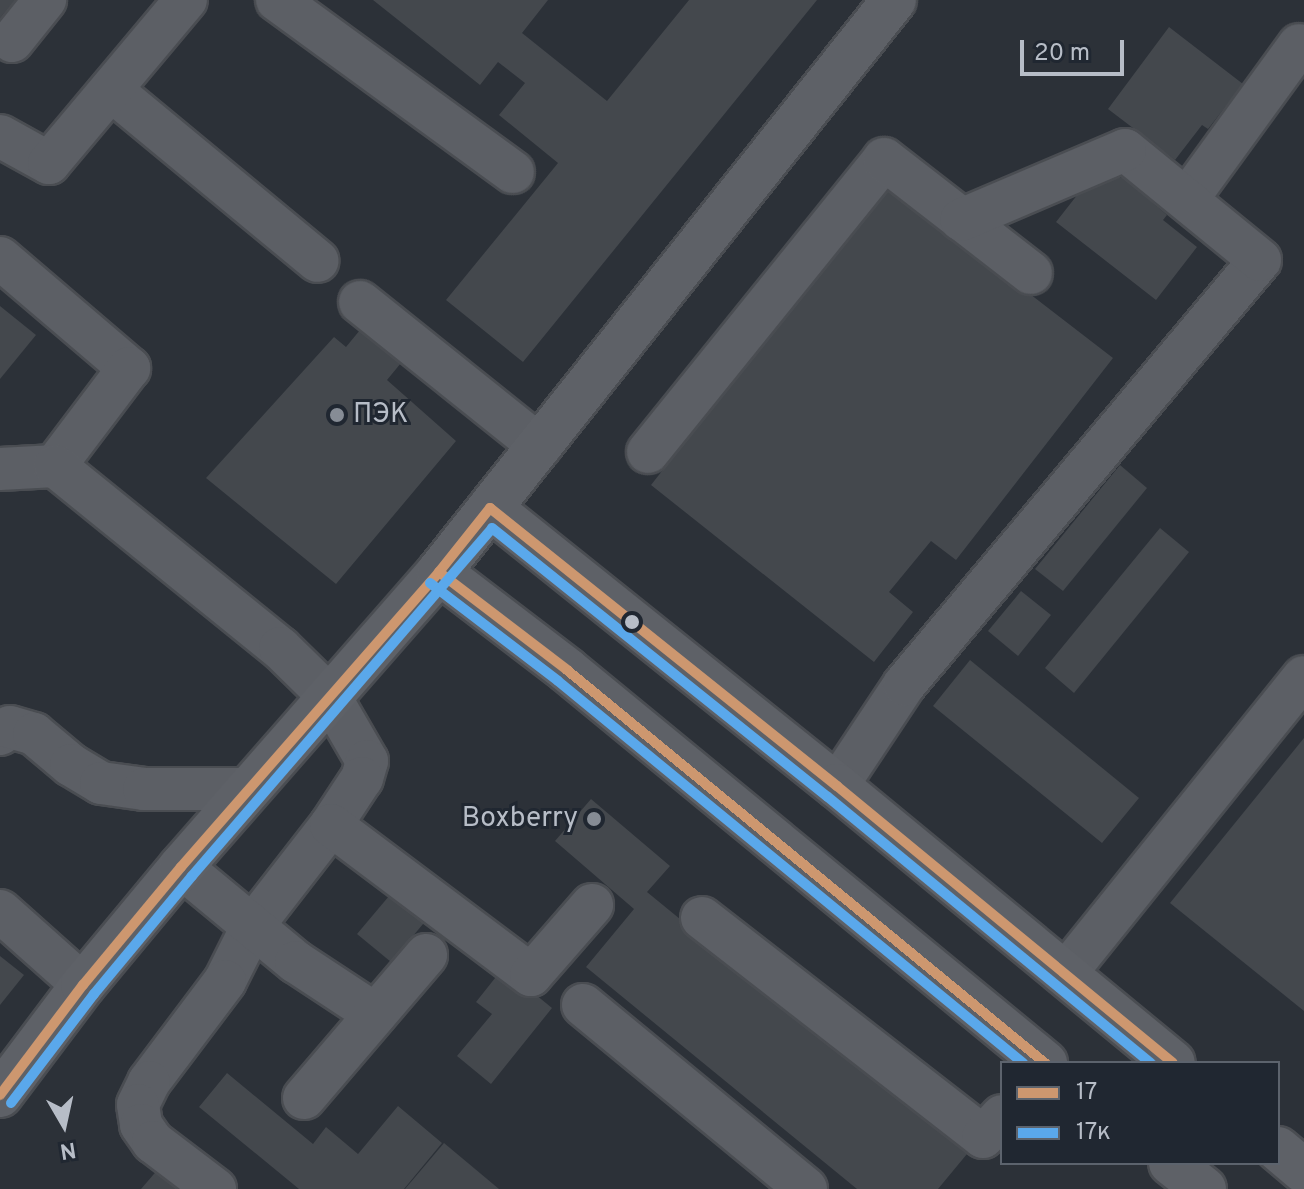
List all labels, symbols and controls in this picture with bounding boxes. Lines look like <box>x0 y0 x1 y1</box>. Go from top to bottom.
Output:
scale bar <box>1024 24 1128 74</box>
text: 20 m <box>1034 39 1090 69</box>
place label: ПЭК <box>353 398 408 432</box>
marker: ПЭК <box>328 406 346 424</box>
unlabelled marker <box>624 614 640 630</box>
place label: Boxberry <box>462 802 578 836</box>
marker: Boxberry <box>585 810 603 828</box>
legend <box>1000 1061 1280 1165</box>
text: 17 <box>1076 1078 1097 1108</box>
north arrow <box>24 1085 104 1165</box>
text: 17к <box>1076 1118 1111 1148</box>
text: N <box>58 1135 78 1164</box>

